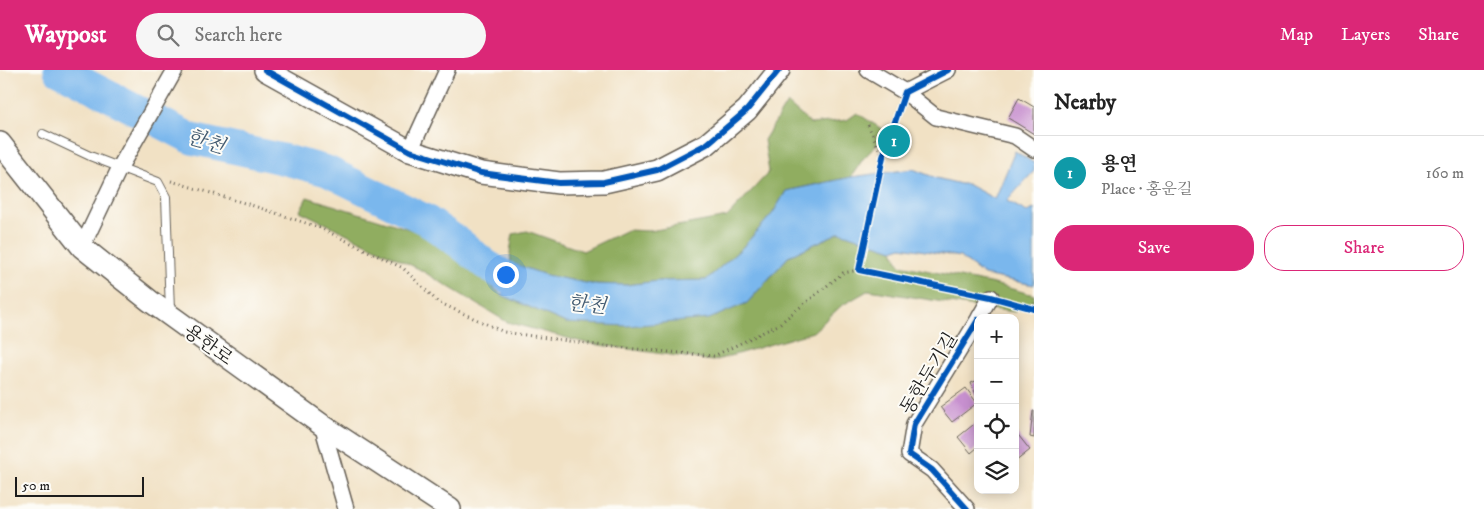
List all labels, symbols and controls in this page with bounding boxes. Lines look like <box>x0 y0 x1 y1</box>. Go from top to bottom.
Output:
search box <box>136 13 486 58</box>
text: Waypost <box>25 20 106 50</box>
icon: search <box>154 21 182 49</box>
text: Search here <box>194 24 282 47</box>
text: Map <box>1280 24 1313 46</box>
text: Layers <box>1341 24 1390 46</box>
text: Share <box>1418 24 1459 46</box>
text: Nearby <box>1054 90 1116 116</box>
pin: 1 <box>878 122 910 160</box>
water label: 한천 <box>183 125 229 161</box>
text: 용연 <box>1101 153 1138 176</box>
text: 1 <box>1067 163 1073 183</box>
text: 160 m <box>1426 163 1464 183</box>
text: Place · 홍운길 <box>1101 179 1192 199</box>
button: Save <box>1054 225 1254 271</box>
button: Share <box>1264 225 1464 271</box>
your location <box>493 262 519 288</box>
water label: 한천 <box>566 291 609 320</box>
map controls <box>974 314 1019 494</box>
button: + <box>974 314 1019 359</box>
street label: 용한로 <box>179 320 237 371</box>
street label: 동한두기길 <box>896 329 963 419</box>
button: − <box>974 359 1019 404</box>
button: locate <box>974 404 1019 449</box>
button: layers <box>974 449 1019 494</box>
scale bar <box>15 474 144 497</box>
text: 50 m <box>22 477 50 495</box>

